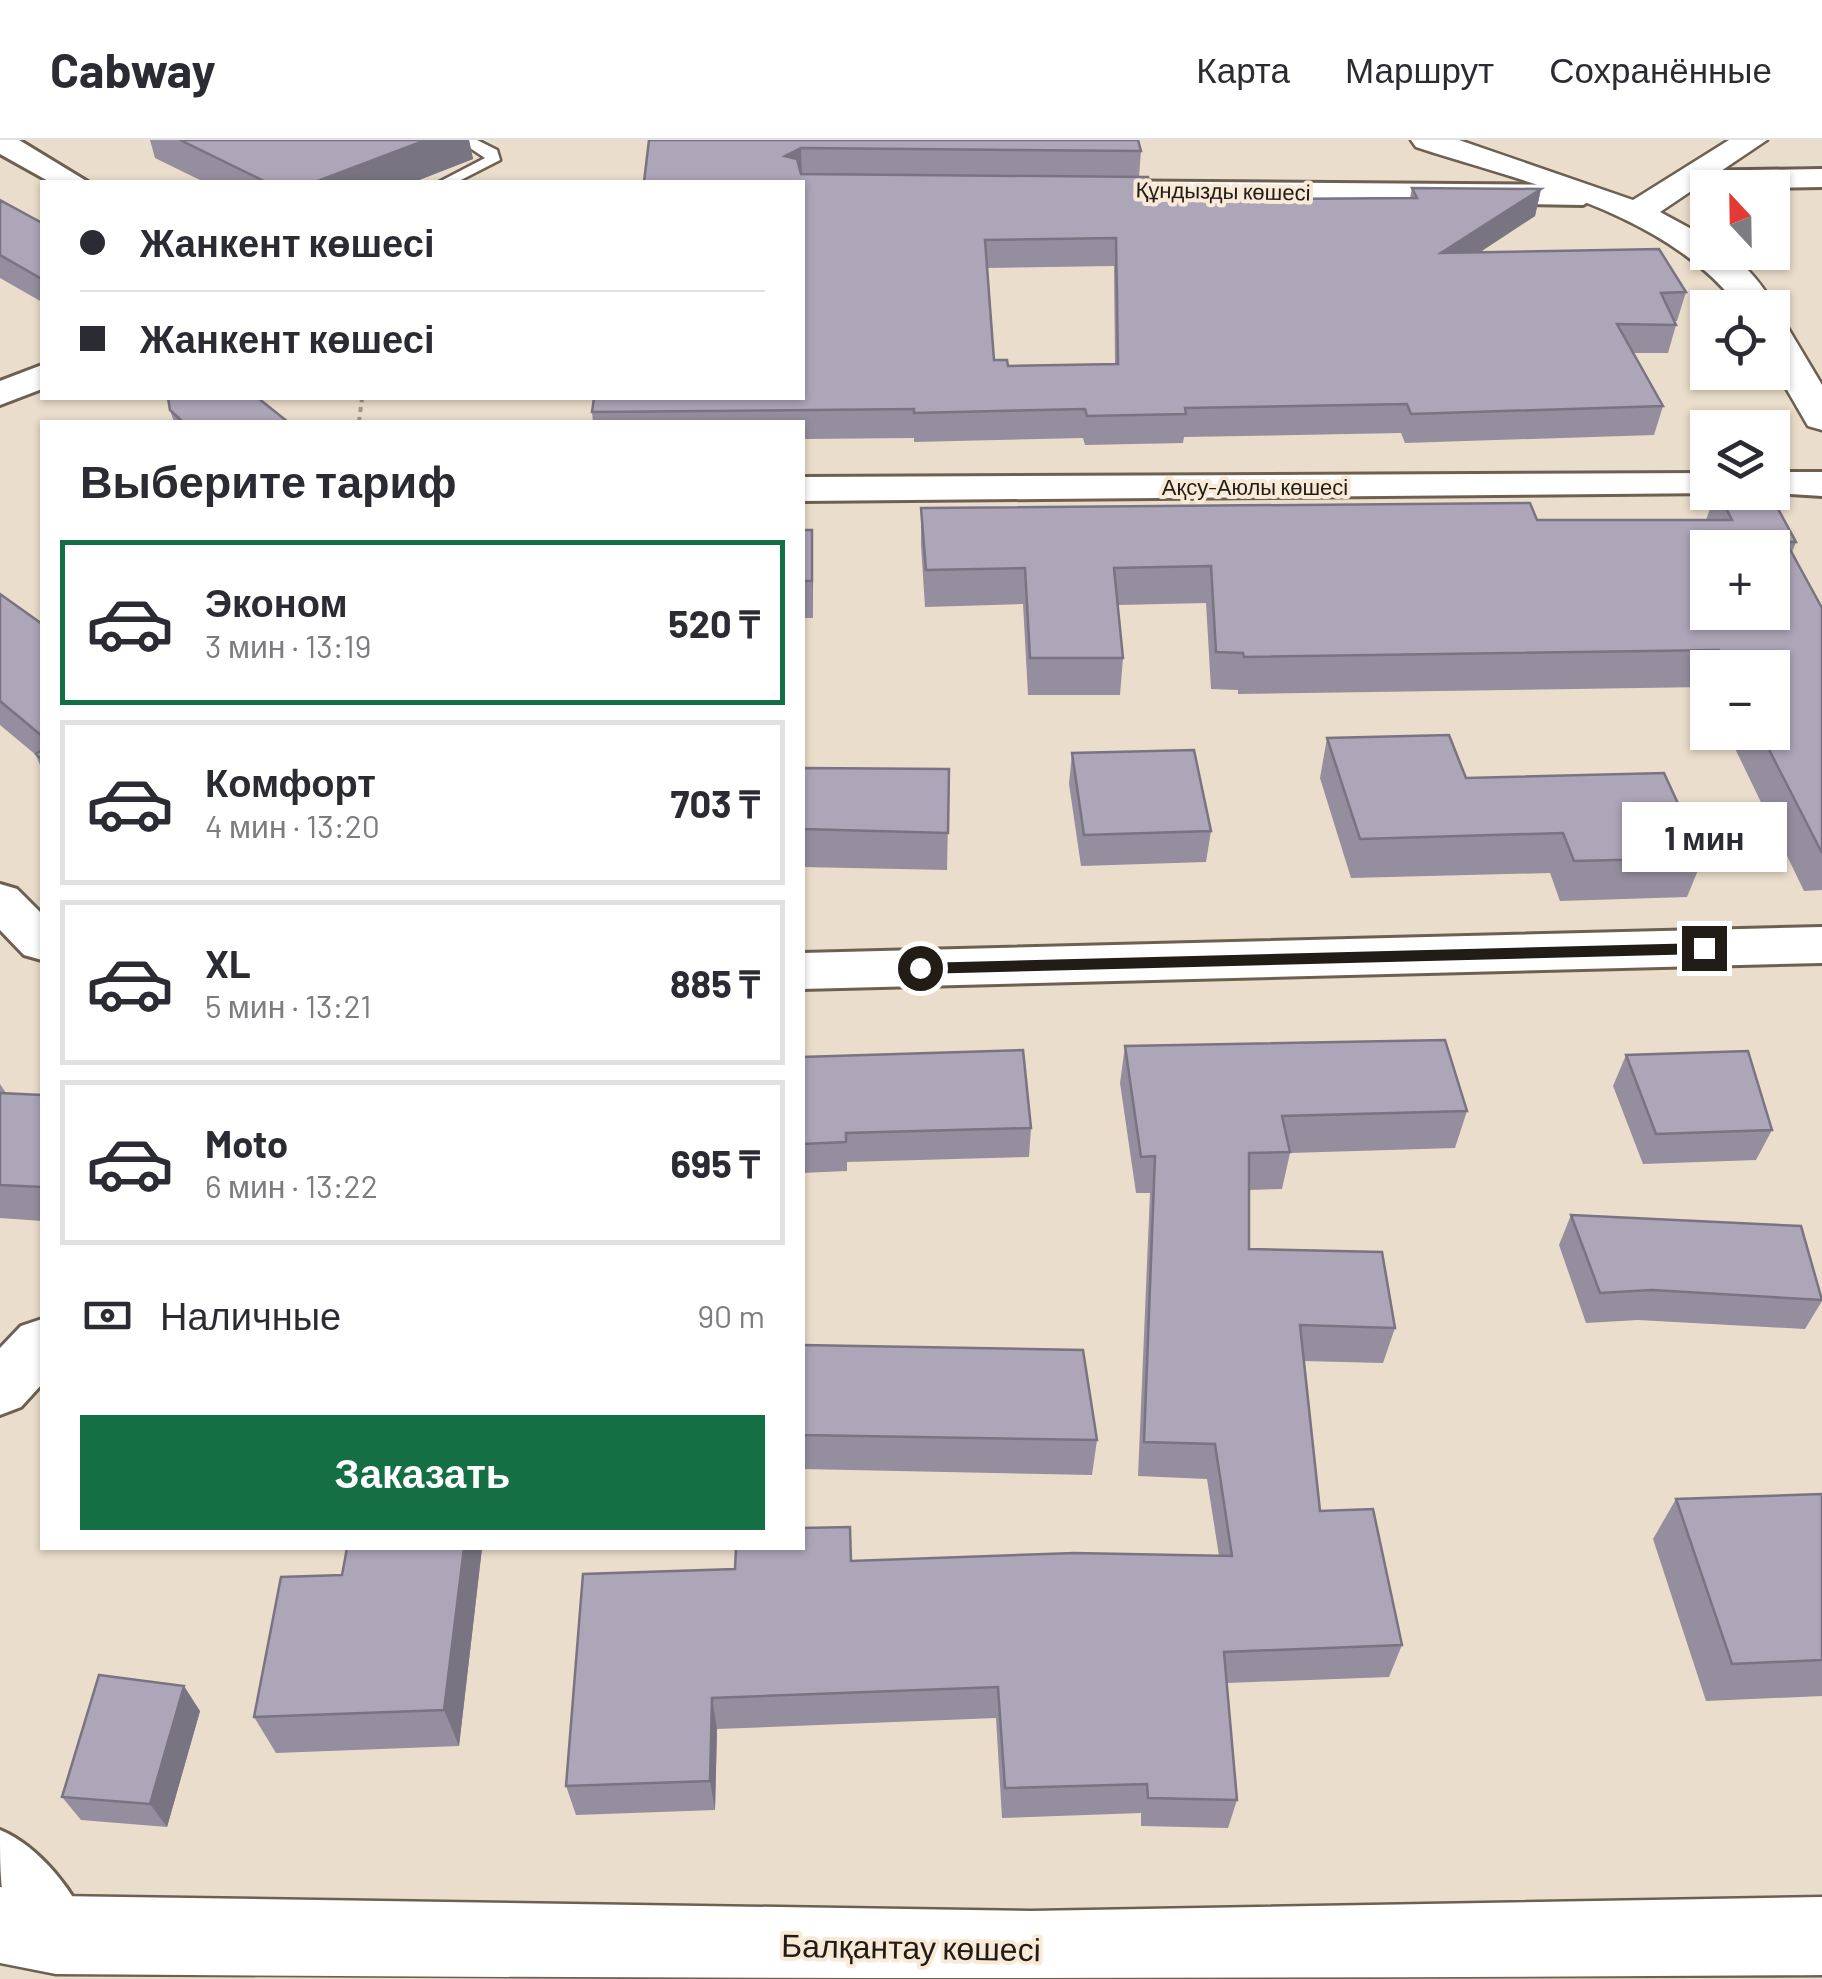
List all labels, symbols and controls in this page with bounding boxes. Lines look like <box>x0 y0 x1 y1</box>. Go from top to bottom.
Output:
text: Cabway <box>50 40 216 98</box>
text: Карта <box>1196 48 1290 90</box>
text: Маршрут <box>1345 48 1494 90</box>
text: Сохранённые <box>1549 48 1772 90</box>
north arrow <box>1690 170 1790 270</box>
map controls <box>1690 170 1790 750</box>
street label: Құндызды көшесі <box>1135 175 1311 206</box>
text: Жанкент көшесі <box>140 219 434 265</box>
button: locate <box>1690 290 1790 390</box>
text: Жанкент көшесі <box>140 315 434 361</box>
button: layers <box>1690 410 1790 510</box>
text: Выберите тариф <box>80 453 457 507</box>
street label: Ақсу-Аюлы көшесі <box>1162 473 1348 500</box>
button: + <box>1690 530 1790 630</box>
icon: car <box>85 578 175 668</box>
text: Эконом <box>205 579 348 625</box>
text: 520 ₸ <box>668 600 760 646</box>
text: 3 мин · 13:19 <box>205 626 371 664</box>
button: − <box>1690 650 1790 750</box>
icon: car <box>85 758 175 848</box>
text: Комфорт <box>205 759 376 805</box>
text: 703 ₸ <box>671 780 760 826</box>
callout: 1 мин <box>1622 803 1786 873</box>
text: 4 мин · 13:20 <box>205 806 380 844</box>
text: 1 мин <box>1664 818 1745 856</box>
route end <box>1682 926 1727 971</box>
icon: car <box>85 938 175 1028</box>
text: XL <box>205 940 251 986</box>
route start <box>898 946 943 991</box>
text: 885 ₸ <box>670 960 760 1006</box>
text: 5 мин · 13:21 <box>205 986 371 1024</box>
icon: car <box>85 1118 175 1208</box>
text: Moto <box>205 1120 288 1166</box>
text: 695 ₸ <box>671 1140 760 1186</box>
text: 6 мин · 13:22 <box>205 1166 378 1204</box>
icon: cash <box>80 1288 135 1343</box>
text: Наличные <box>160 1292 341 1338</box>
text: 90 m <box>697 1296 765 1334</box>
button: Заказать <box>80 1415 765 1530</box>
street label: Балқантау көшесі <box>781 1925 1041 1968</box>

